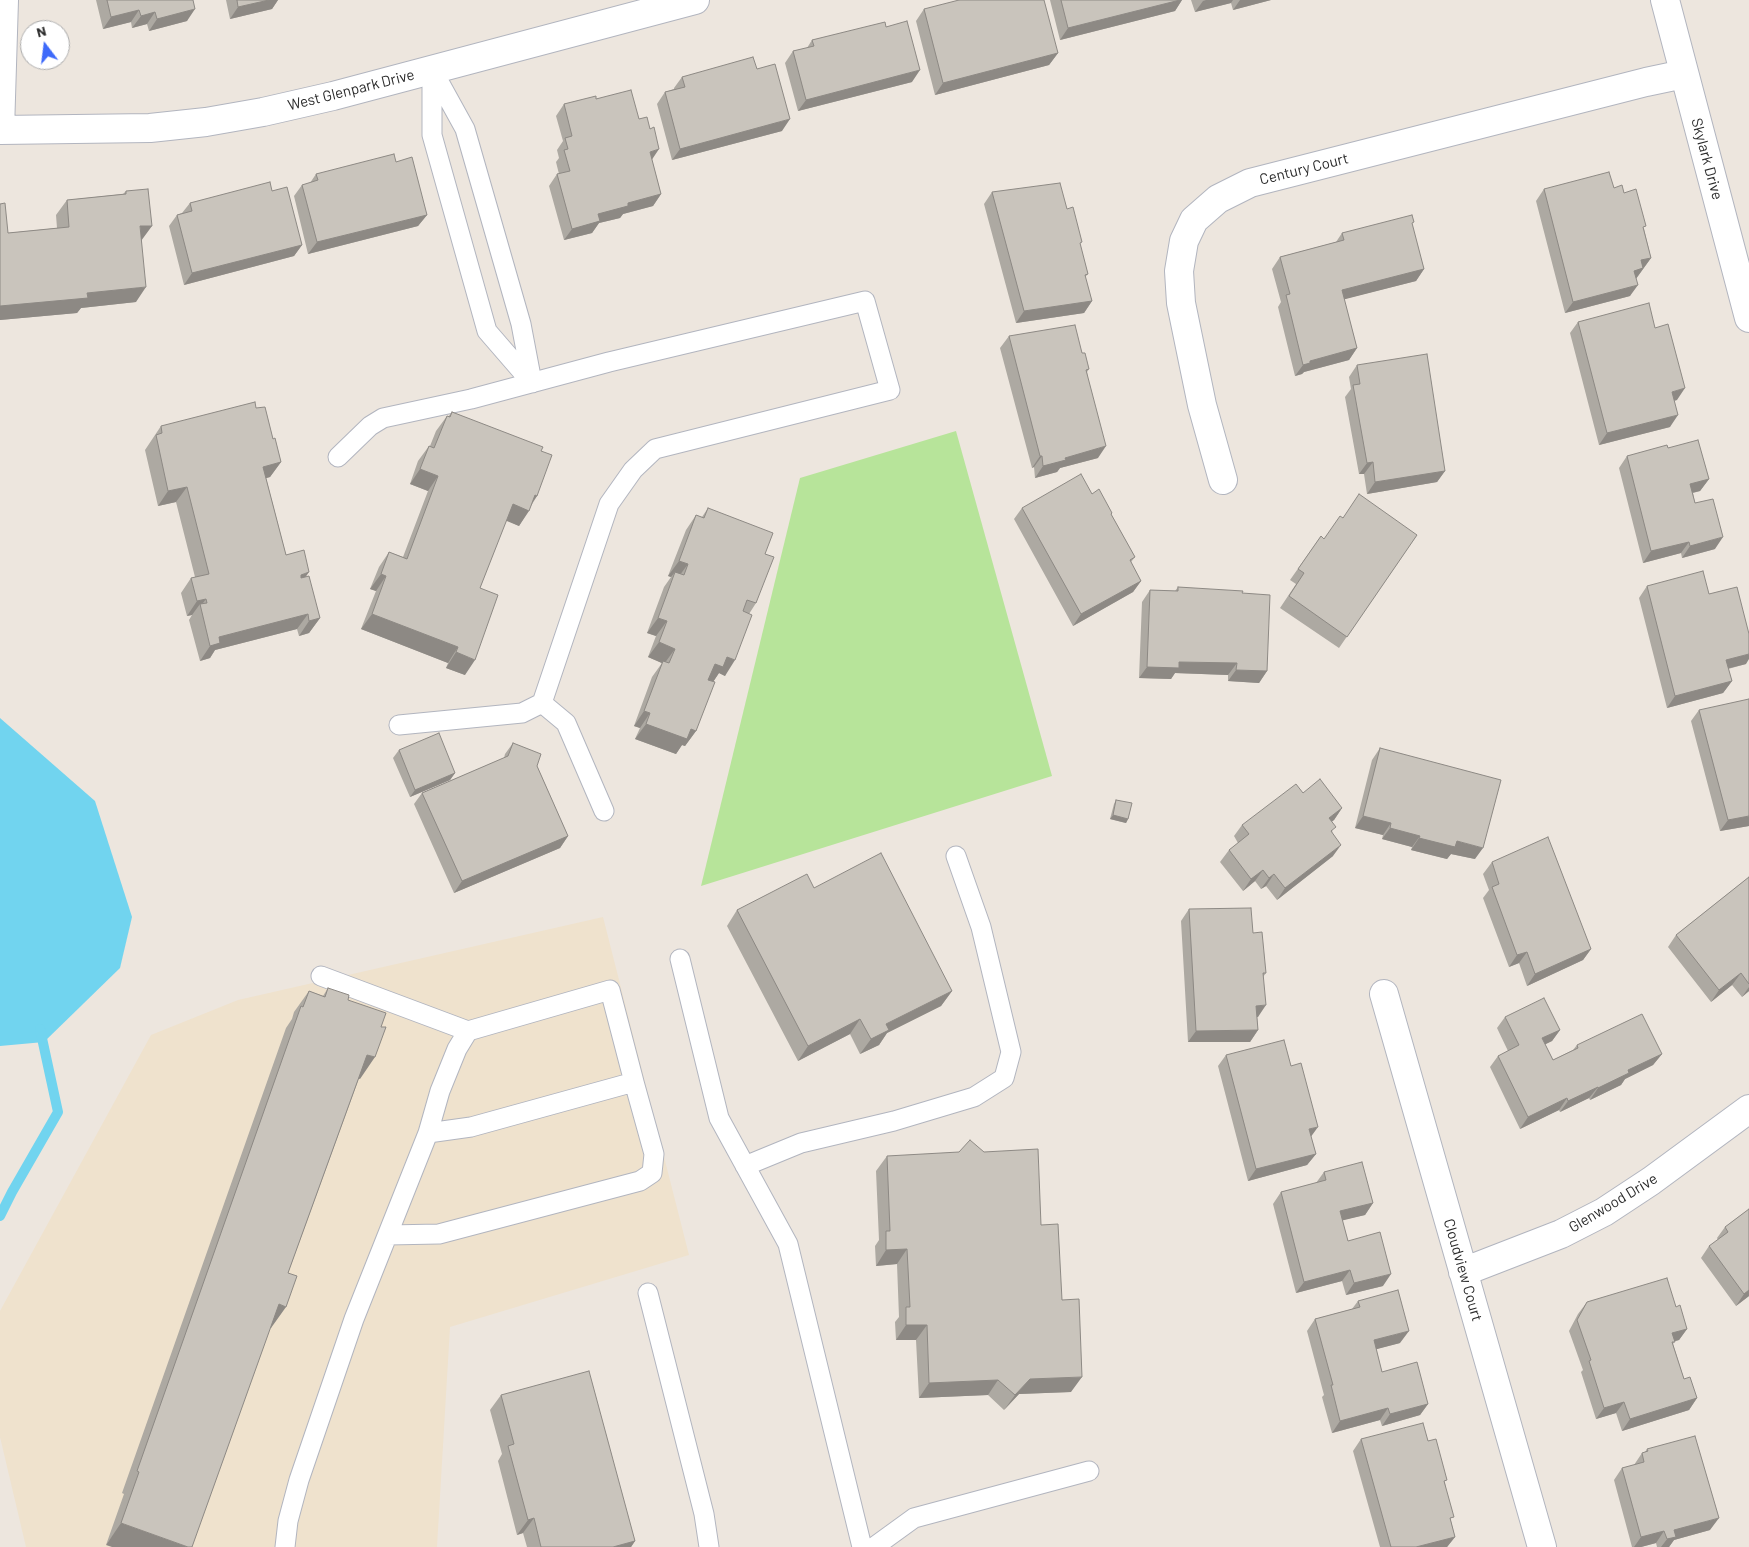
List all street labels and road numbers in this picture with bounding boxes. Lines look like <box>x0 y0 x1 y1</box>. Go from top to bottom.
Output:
street label: West Glenpark Drive <box>286 66 416 114</box>
street label: Skylark Drive <box>1687 116 1727 202</box>
street label: Century Court <box>1258 149 1350 189</box>
street label: Glenwood Drive <box>1565 1170 1661 1236</box>
street label: Cloudview Court <box>1440 1217 1486 1323</box>

